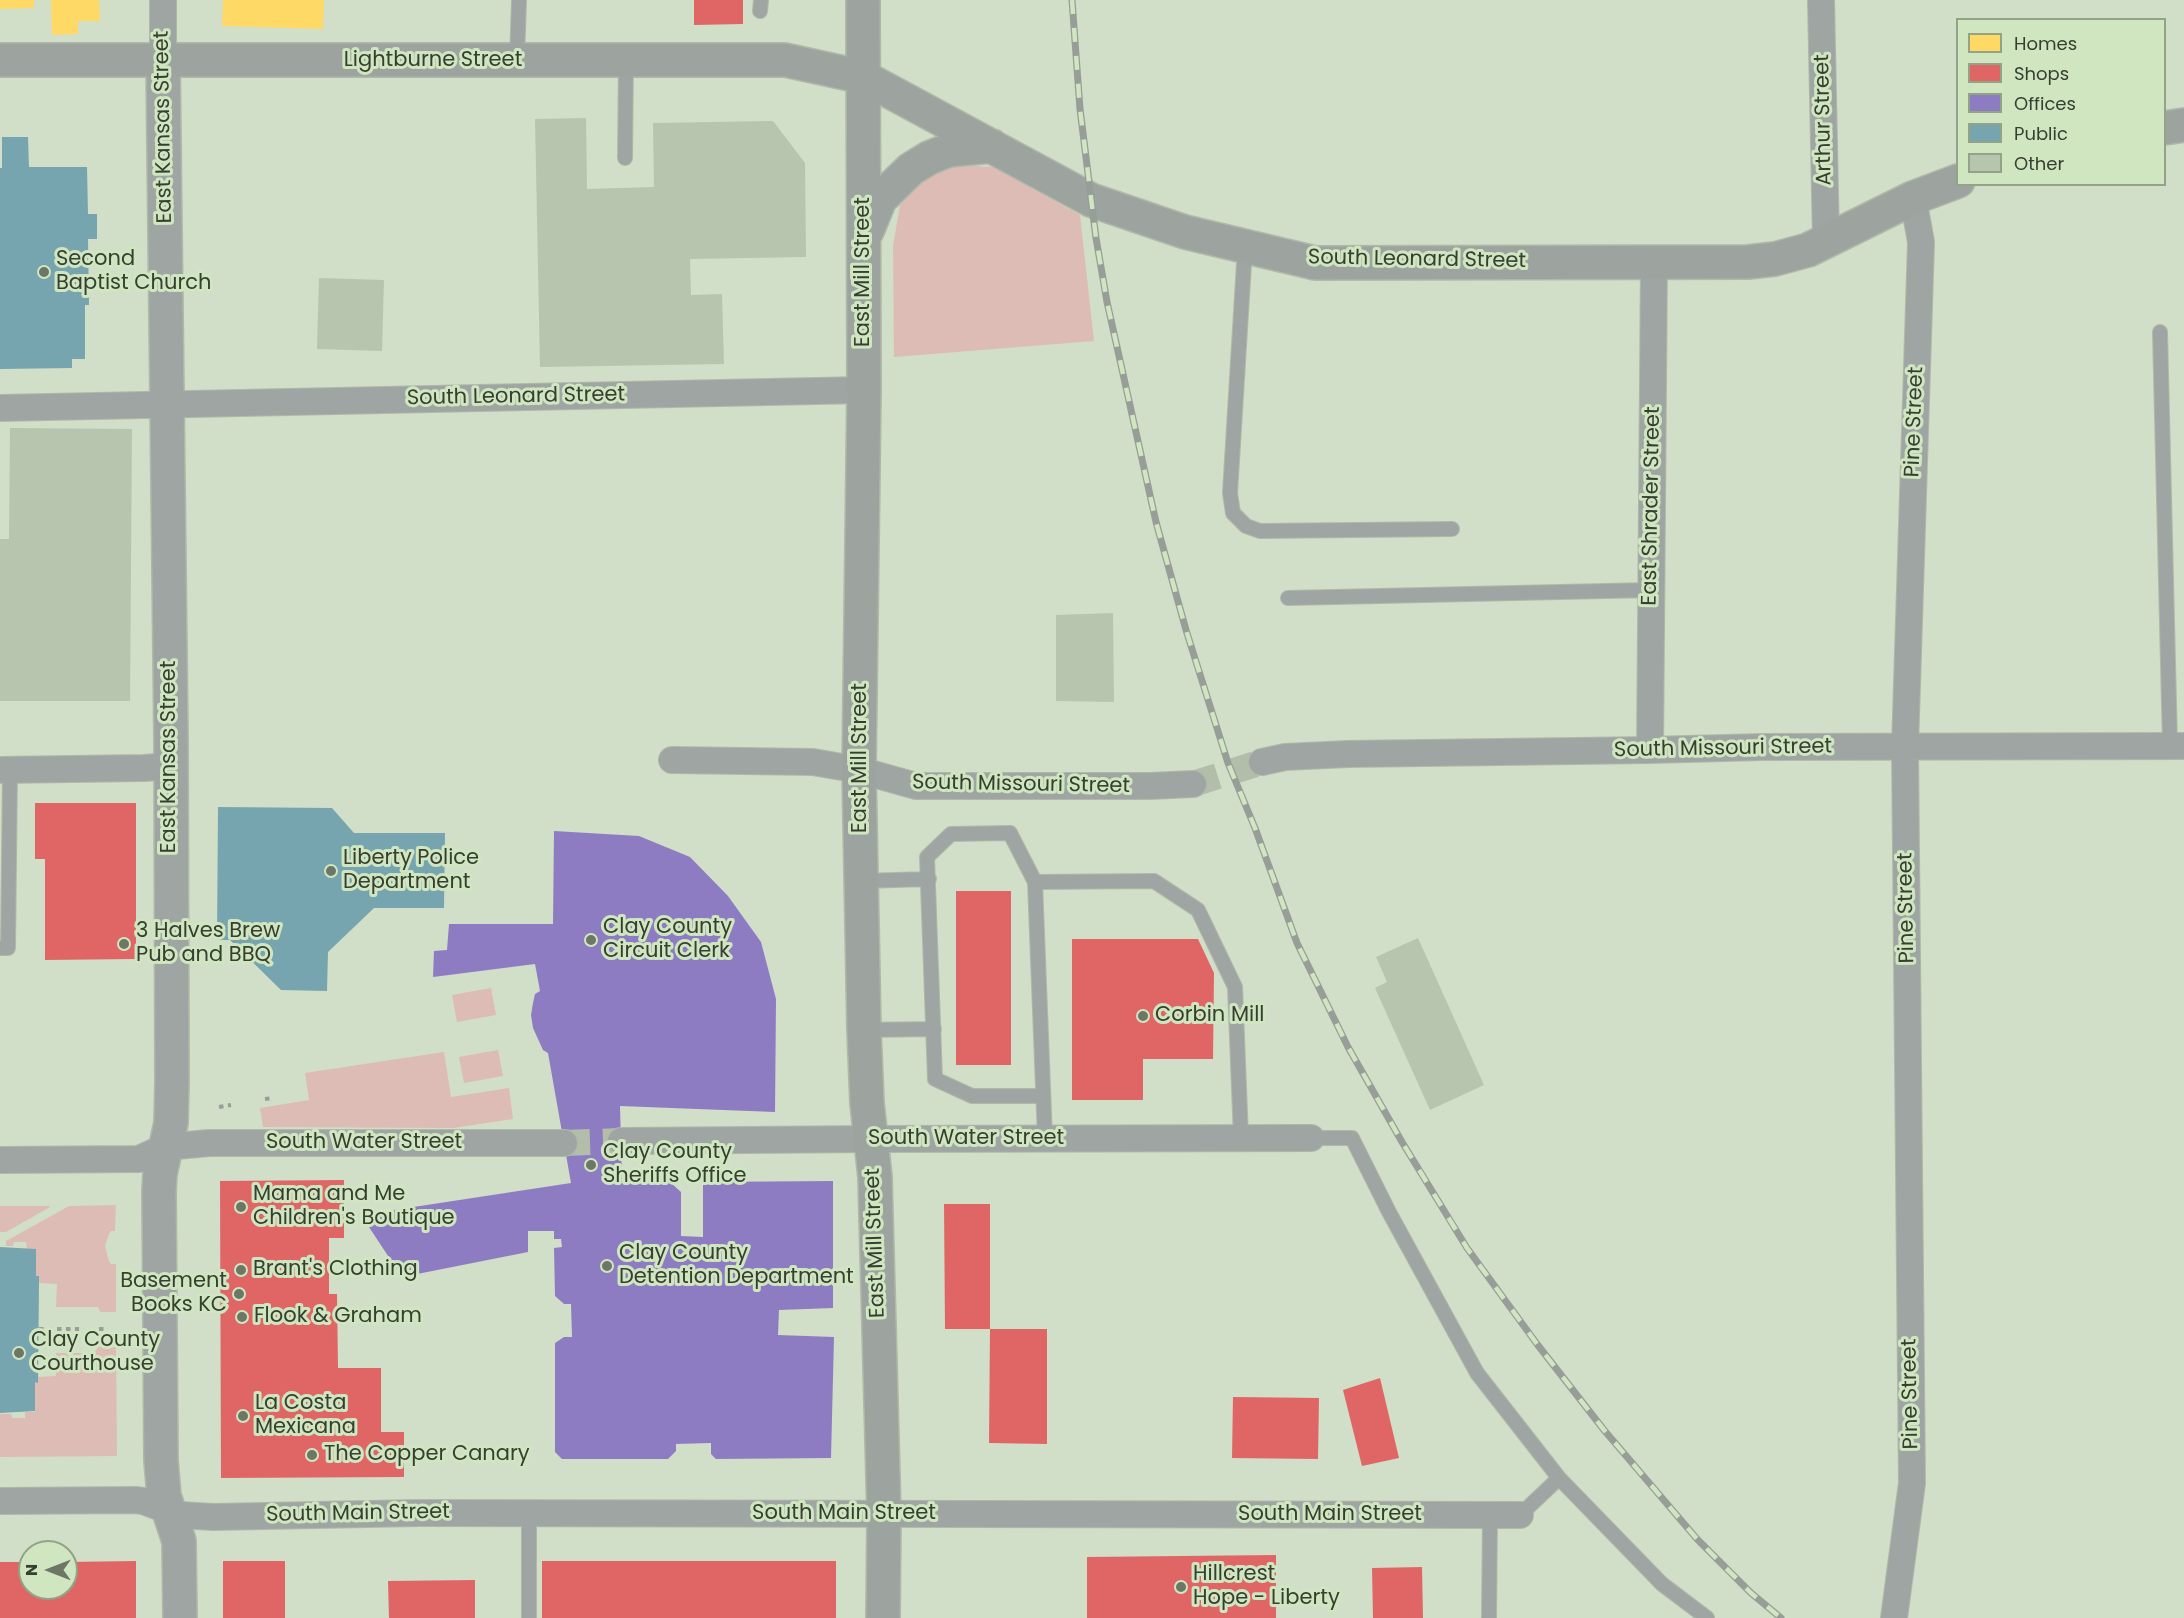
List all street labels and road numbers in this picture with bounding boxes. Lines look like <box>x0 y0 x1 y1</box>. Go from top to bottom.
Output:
street label: East Kansas Street <box>150 30 178 224</box>
street label: Lightburne Street <box>344 48 522 74</box>
street label: Arthur Street <box>1810 54 1838 186</box>
street label: East Mill Street <box>851 197 877 347</box>
street label: South Leonard Street <box>1308 245 1526 275</box>
street label: Pine Street <box>1900 366 1930 478</box>
street label: South Leonard Street <box>407 382 625 412</box>
street label: East Shrader Street <box>1638 406 1666 606</box>
street label: East Kansas Street <box>157 661 183 853</box>
street label: East Mill Street <box>848 683 874 833</box>
street label: South Missouri Street <box>1614 734 1832 764</box>
street label: South Missouri Street <box>912 770 1130 800</box>
street label: Pine Street <box>1893 852 1921 964</box>
street label: South Water Street <box>868 1126 1064 1152</box>
street label: South Water Street <box>266 1130 462 1156</box>
street label: East Mill Street <box>861 1168 891 1318</box>
street label: Pine Street <box>1897 1338 1925 1450</box>
street label: South Main Street <box>266 1500 450 1528</box>
street label: South Main Street <box>752 1501 936 1527</box>
street label: South Main Street <box>1238 1502 1422 1528</box>

